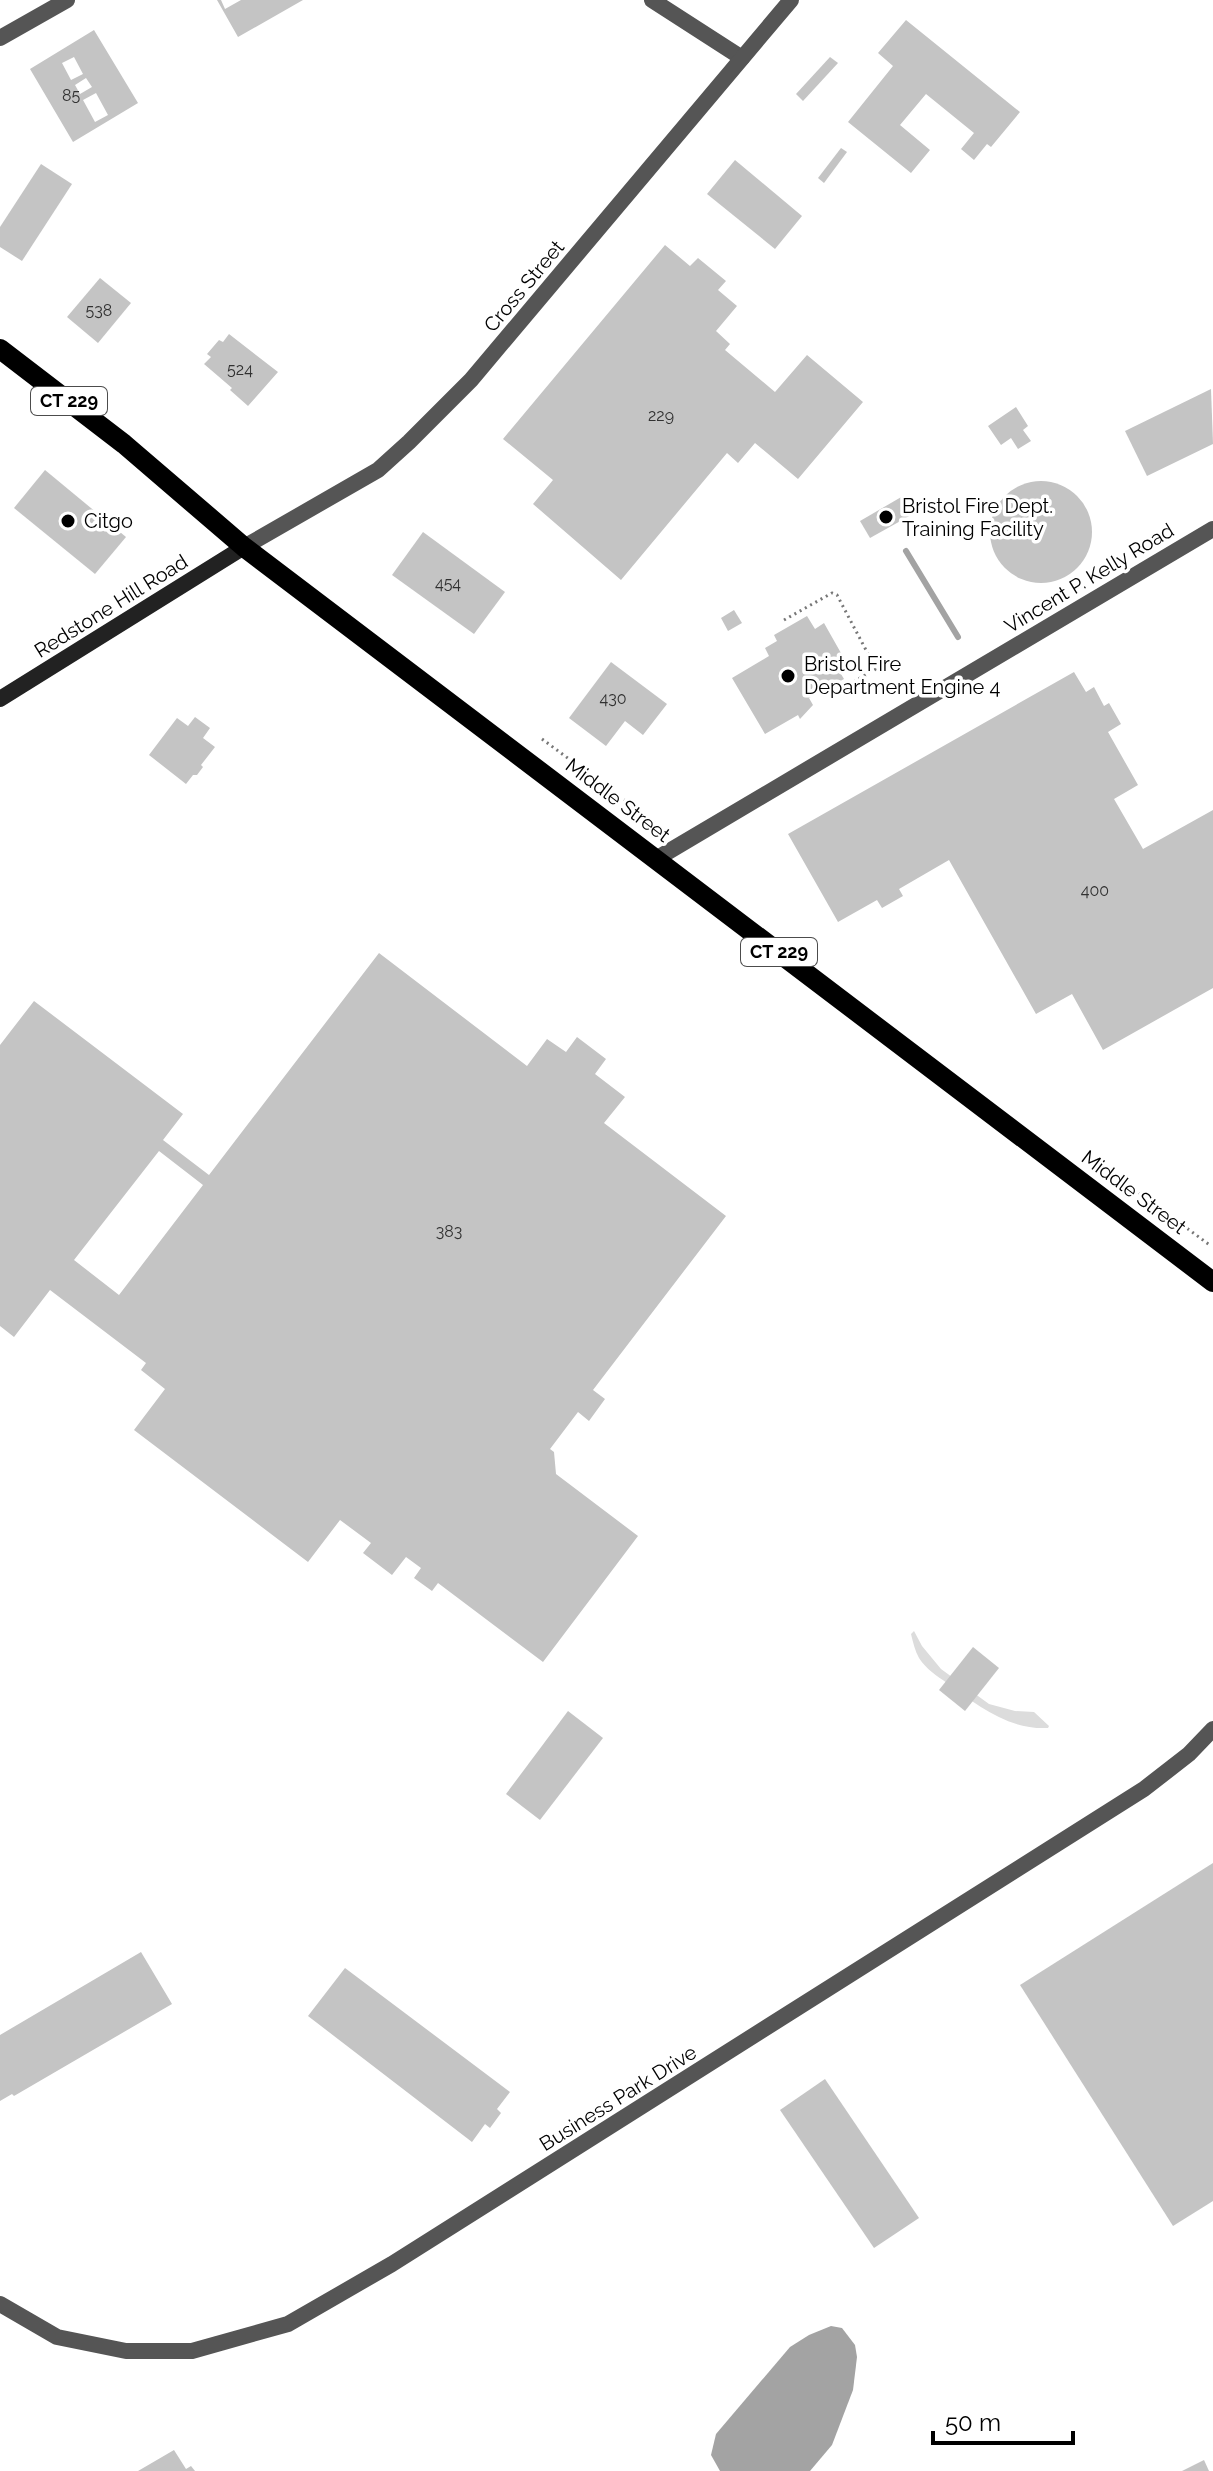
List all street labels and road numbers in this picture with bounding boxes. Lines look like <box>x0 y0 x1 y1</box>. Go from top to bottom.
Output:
street label: Cross Street <box>479 235 569 337</box>
road number: CT 229 <box>31 387 107 415</box>
street label: Vincent P. Kelly Road <box>1000 518 1178 638</box>
street label: Redstone Hill Road <box>30 549 192 663</box>
street label: Middle Street <box>561 753 675 847</box>
road number: CT 229 <box>741 938 817 966</box>
street label: Middle Street <box>1077 1145 1191 1239</box>
street label: Business Park Drive <box>535 2040 701 2156</box>

